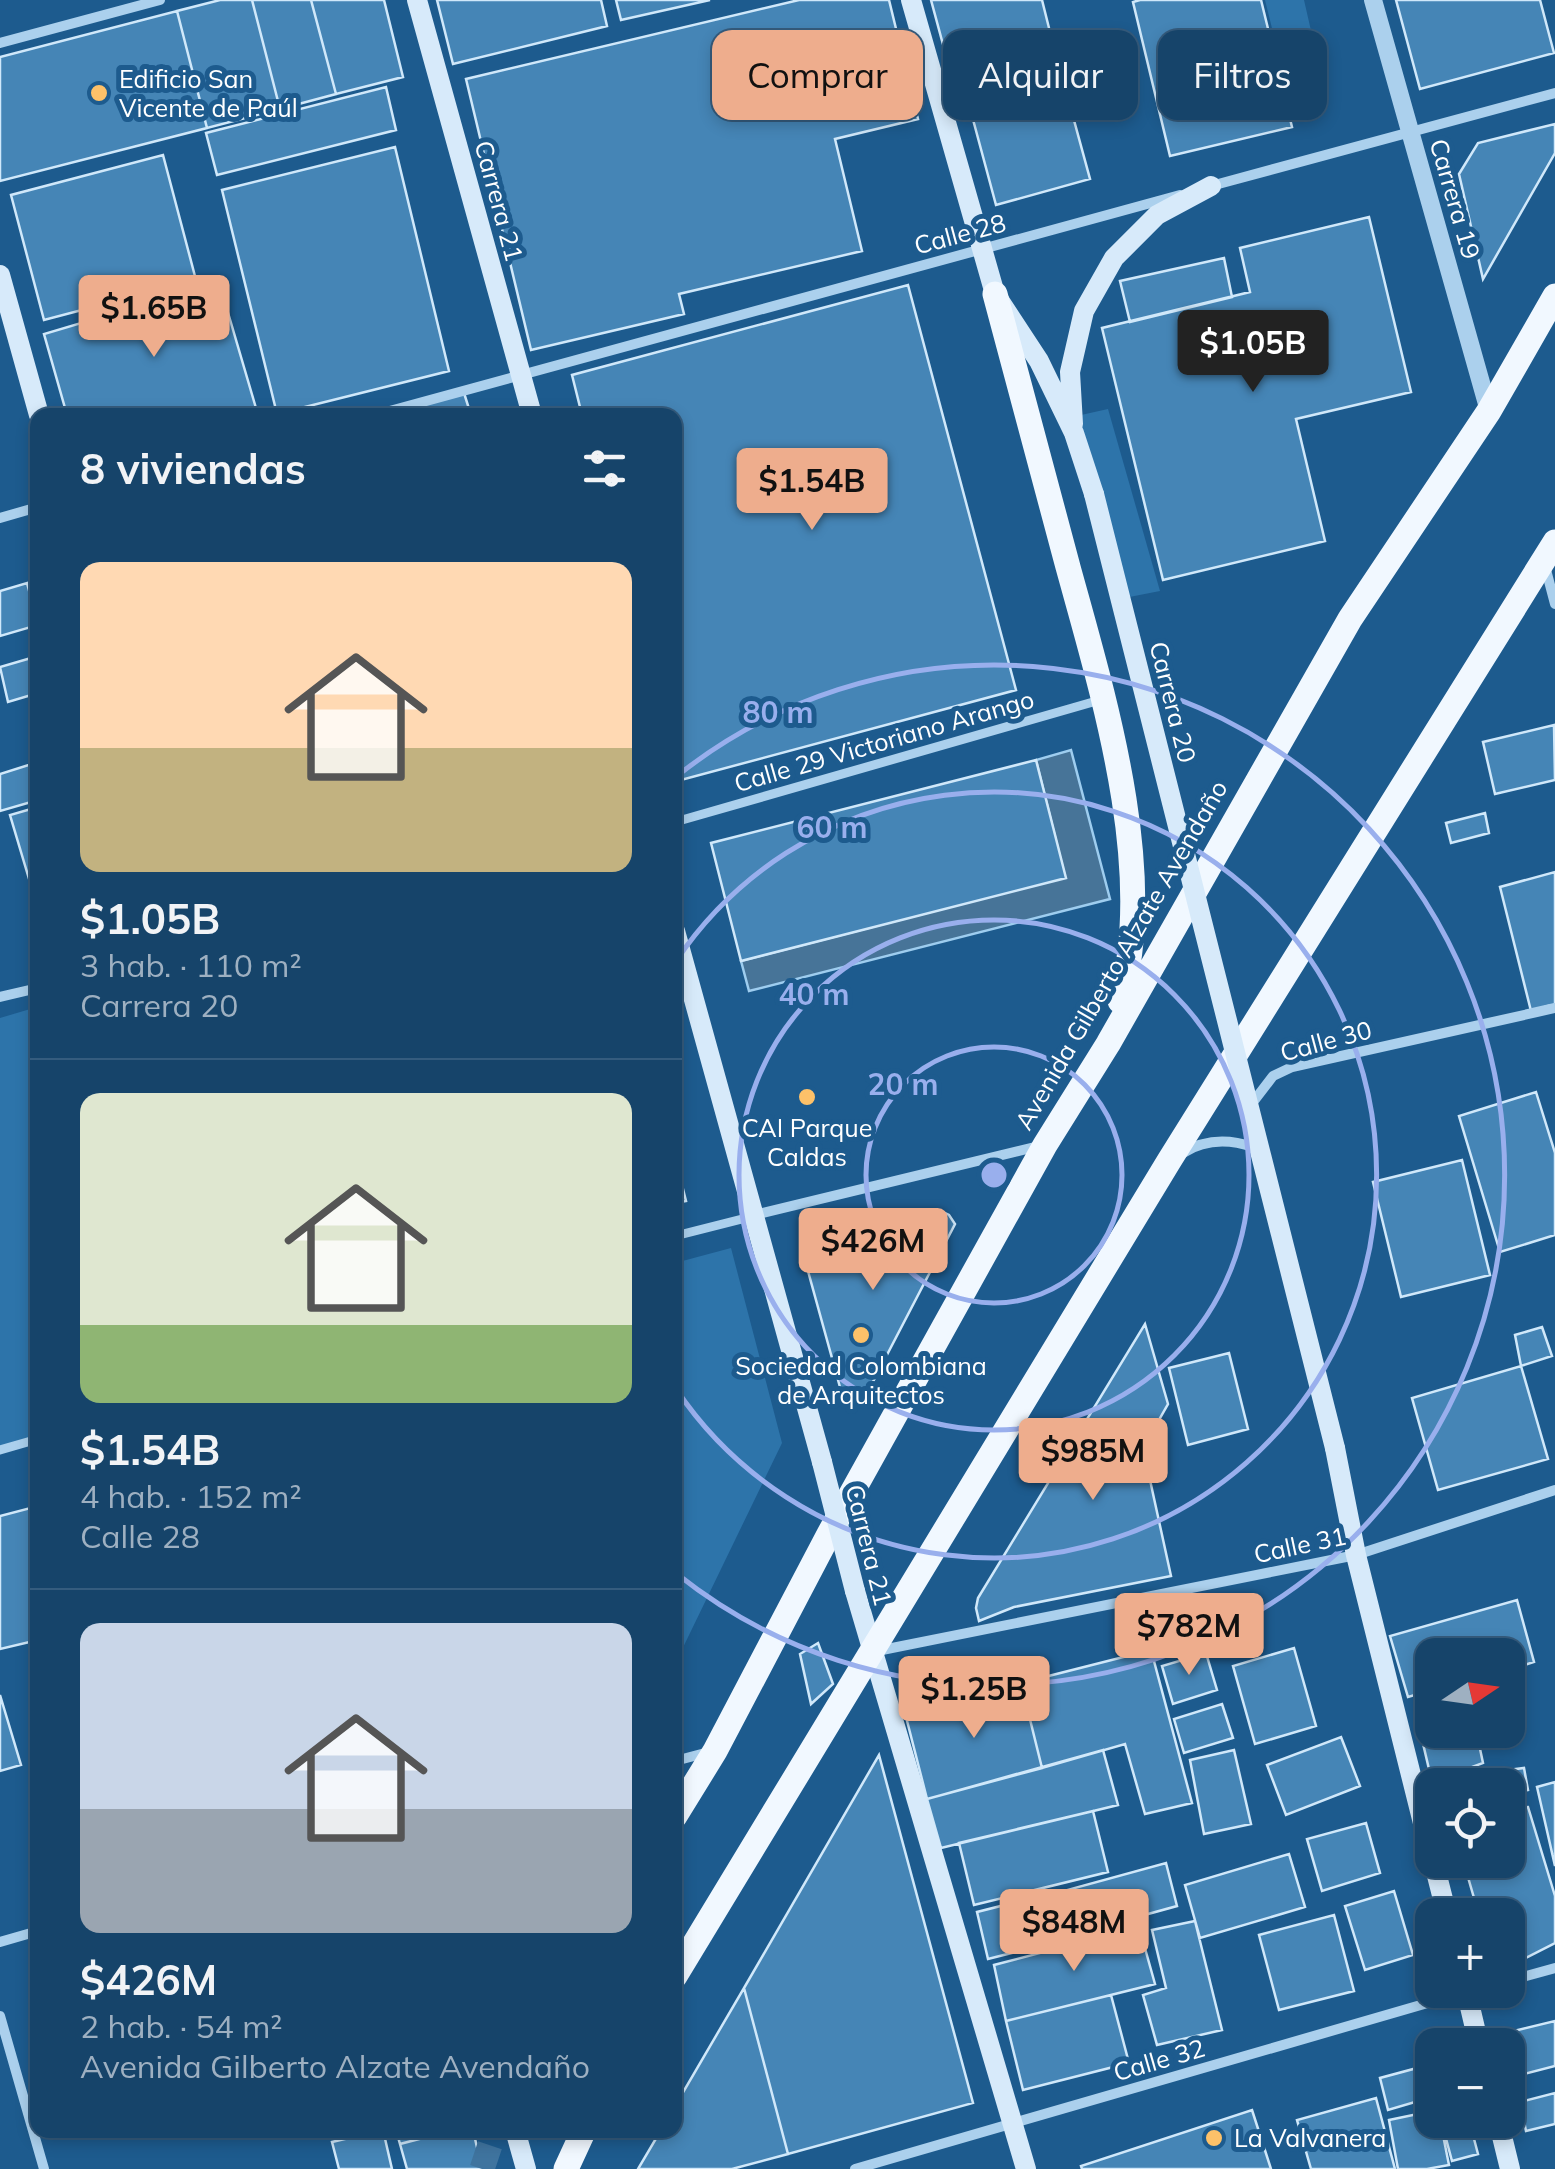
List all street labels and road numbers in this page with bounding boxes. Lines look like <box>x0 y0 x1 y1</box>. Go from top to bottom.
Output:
street label: Carrera 19 <box>1424 135 1487 263</box>
street label: Carrera 21 <box>468 137 530 265</box>
street label: Calle 28 <box>911 206 1009 261</box>
street label: Carrera 20 <box>1143 638 1203 766</box>
street label: Calle 29 Victoriano Arango <box>730 683 1037 798</box>
street label: Avenida Gilberto Alzate Avendaño <box>1008 774 1234 1135</box>
street label: Calle 30 <box>1277 1013 1375 1068</box>
street label: Carrera 21 <box>839 1481 899 1609</box>
street label: Calle 31 <box>1251 1520 1349 1569</box>
street label: Calle 32 <box>1110 2032 1208 2087</box>

